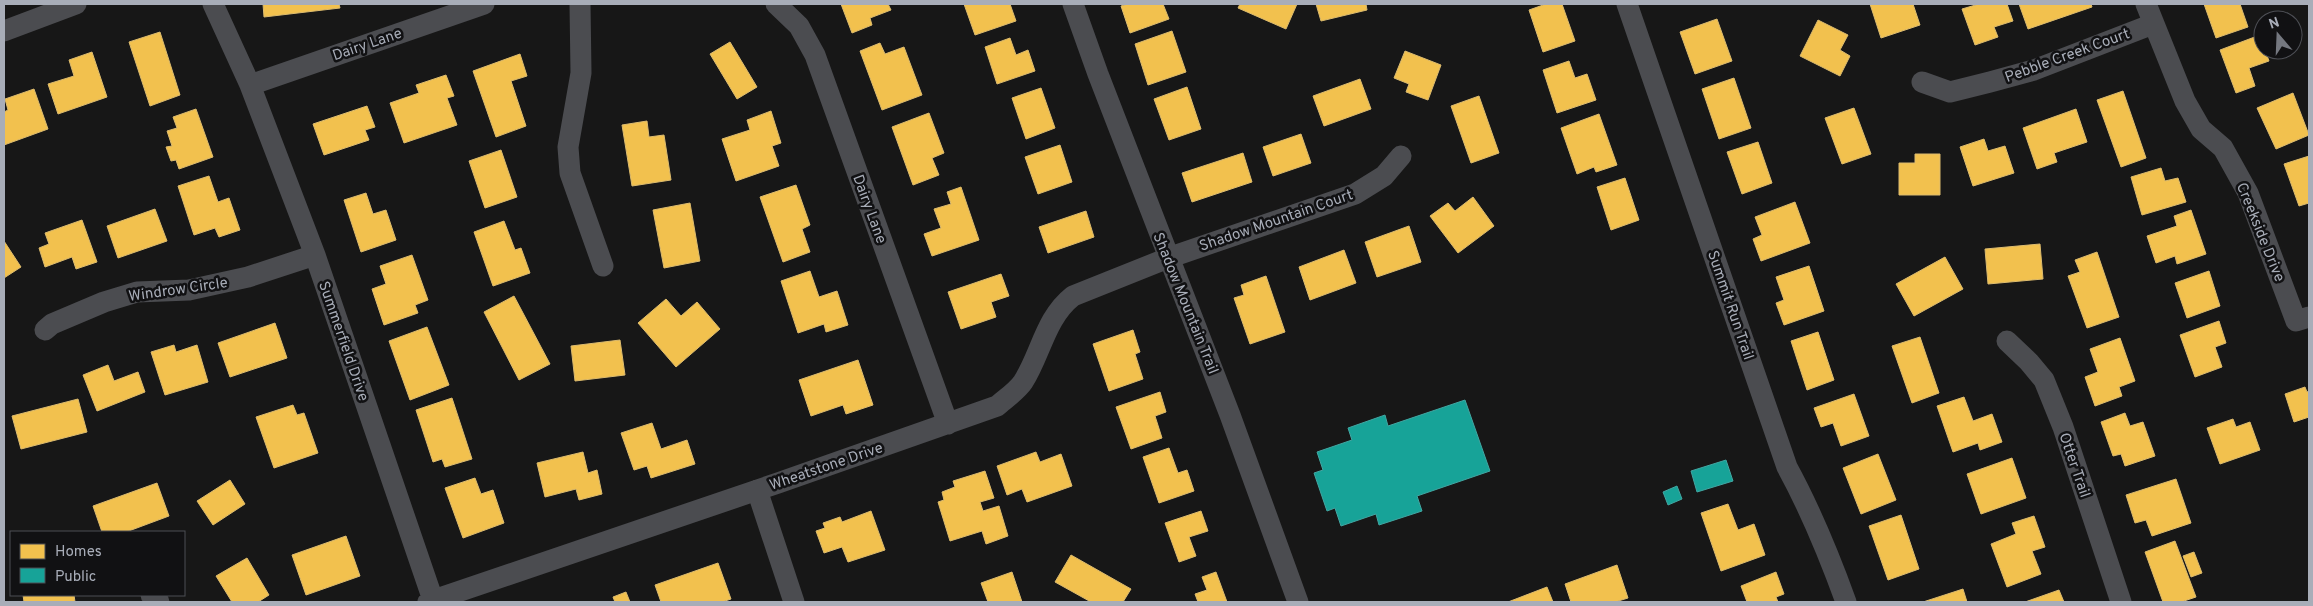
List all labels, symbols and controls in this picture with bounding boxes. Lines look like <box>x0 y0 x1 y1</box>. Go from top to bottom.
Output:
north arrow <box>2253 10 2303 60</box>
text: N <box>2267 14 2282 34</box>
street label: Dairy Lane <box>330 25 405 66</box>
street label: Pebble Creek Court <box>2003 25 2133 88</box>
street label: Dairy Lane <box>847 172 890 247</box>
street label: Creekside Drive <box>2231 180 2288 285</box>
street label: Shadow Mountain Court <box>1197 186 1356 257</box>
street label: Shadow Mountain Trail <box>1148 230 1222 377</box>
street label: Summit Run Trail <box>1702 248 1757 363</box>
street label: Windrow Circle <box>127 274 229 307</box>
street label: Summerfield Drive <box>313 279 372 404</box>
street label: Otter Trail <box>2054 430 2094 500</box>
street label: Wheatstone Drive <box>767 439 886 496</box>
legend <box>10 531 185 596</box>
text: Homes <box>55 543 102 562</box>
text: Public <box>55 568 96 587</box>

